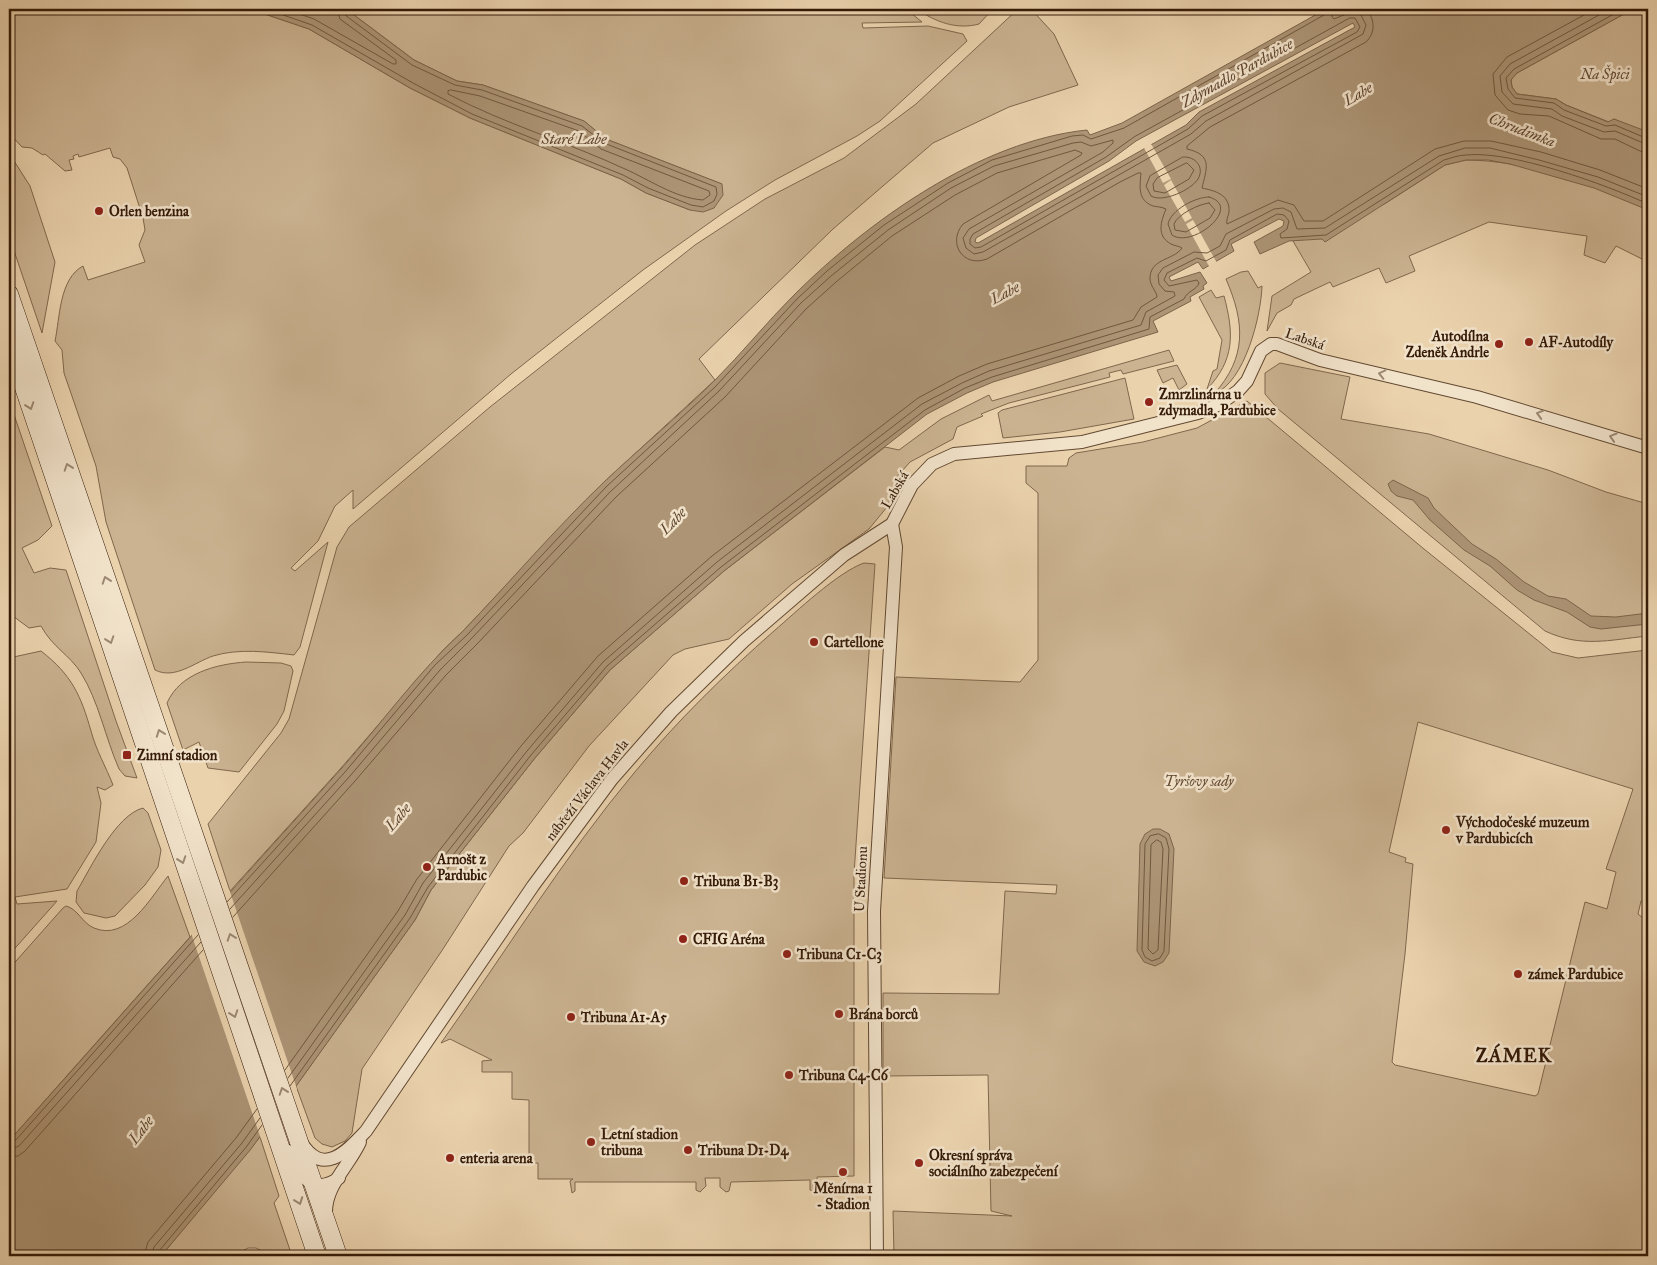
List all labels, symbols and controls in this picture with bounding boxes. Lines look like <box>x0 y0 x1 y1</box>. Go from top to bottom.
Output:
water label: Zdymadlo Pardubice <box>1177 35 1296 112</box>
park label: Na Špici <box>1579 64 1630 84</box>
water label: Labe <box>1340 78 1376 110</box>
water label: Chrudimka <box>1486 109 1558 151</box>
water label: Staré Labe <box>540 130 607 148</box>
place label: Orlen benzina <box>109 203 190 220</box>
marker: Orlen benzina <box>93 205 105 217</box>
water label: Labe <box>987 278 1023 309</box>
street label: Labská <box>1283 324 1327 354</box>
place label: Autodílna Zdeněk Andrle <box>1406 328 1490 361</box>
place label: AF-Autodíly <box>1538 334 1615 352</box>
marker: AF-Autodíly <box>1523 336 1535 348</box>
marker: Autodílna Zdeněk Andrle <box>1493 338 1505 350</box>
one-way arrow <box>1378 369 1387 380</box>
place label: Zmrzlinárna u zdymadla, Pardubice <box>1159 386 1276 420</box>
marker: Zmrzlinárna u zdymadla, Pardubice <box>1143 396 1155 408</box>
one-way arrow <box>24 401 34 410</box>
one-way arrow <box>1536 410 1544 420</box>
one-way arrow <box>1610 432 1618 442</box>
one-way arrow <box>63 463 73 472</box>
street label: Labská <box>878 468 913 512</box>
water label: Labe <box>655 504 690 539</box>
one-way arrow <box>101 576 111 584</box>
place label: Cartellone <box>824 634 884 651</box>
one-way arrow <box>104 635 114 644</box>
marker: Cartellone <box>808 636 820 648</box>
one-way arrow <box>156 729 166 738</box>
street label: nábřeží Václava Havla <box>542 736 632 844</box>
place label: Zimní stadion <box>137 747 218 764</box>
marker: Zimní stadion <box>121 749 133 761</box>
park label: Tyršovy sady <box>1164 773 1234 790</box>
water label: Labe <box>381 799 415 835</box>
place label: Východočeské muzeum v Pardubicích <box>1455 814 1590 847</box>
marker: Východočeské muzeum v Pardubicích <box>1440 824 1452 836</box>
street label: U Stadionu <box>851 845 871 912</box>
place label: Arnošt z Pardubic <box>436 851 487 884</box>
one-way arrow <box>176 855 186 864</box>
marker: Arnošt z Pardubic <box>421 861 433 873</box>
place label: Tribuna B1-B3 <box>693 873 779 891</box>
marker: Tribuna B1-B3 <box>678 875 690 887</box>
place label: CFIG Aréna <box>693 931 766 948</box>
marker: CFIG Aréna <box>677 933 689 945</box>
one-way arrow <box>226 934 236 942</box>
place label: Tribuna C1-C3 <box>796 946 882 964</box>
marker: Tribuna C1-C3 <box>781 948 793 960</box>
place label: zámek Pardubice <box>1528 966 1623 983</box>
marker: zámek Pardubice <box>1512 968 1524 980</box>
place label: Brána borců <box>849 1006 919 1023</box>
marker: Brána borců <box>833 1008 845 1020</box>
one-way arrow <box>229 1009 239 1018</box>
place label: Tribuna A1-A5 <box>580 1009 667 1026</box>
marker: Tribuna A1-A5 <box>565 1011 577 1023</box>
district label: ZÁMEK <box>1476 1043 1553 1067</box>
place label: Tribuna C4-C6 <box>798 1067 889 1085</box>
marker: Tribuna C4-C6 <box>783 1069 795 1081</box>
one-way arrow <box>279 1087 289 1096</box>
water label: Labe <box>124 1112 158 1148</box>
place label: Letní stadion tribuna <box>600 1126 679 1159</box>
marker: Letní stadion tribuna <box>585 1136 597 1148</box>
place label: Tribuna D1-D4 <box>697 1142 789 1160</box>
marker: Tribuna D1-D4 <box>682 1144 694 1156</box>
place label: Okresní správa sociálního zabezpečení <box>929 1147 1059 1181</box>
place label: enteria arena <box>460 1150 534 1167</box>
marker: enteria arena <box>444 1152 456 1164</box>
marker: Okresní správa sociálního zabezpečení <box>913 1157 925 1169</box>
marker: Měnírna 1 - Stadion <box>837 1166 849 1178</box>
place label: Měnírna 1 - Stadion <box>814 1180 873 1213</box>
one-way arrow <box>293 1196 303 1204</box>

